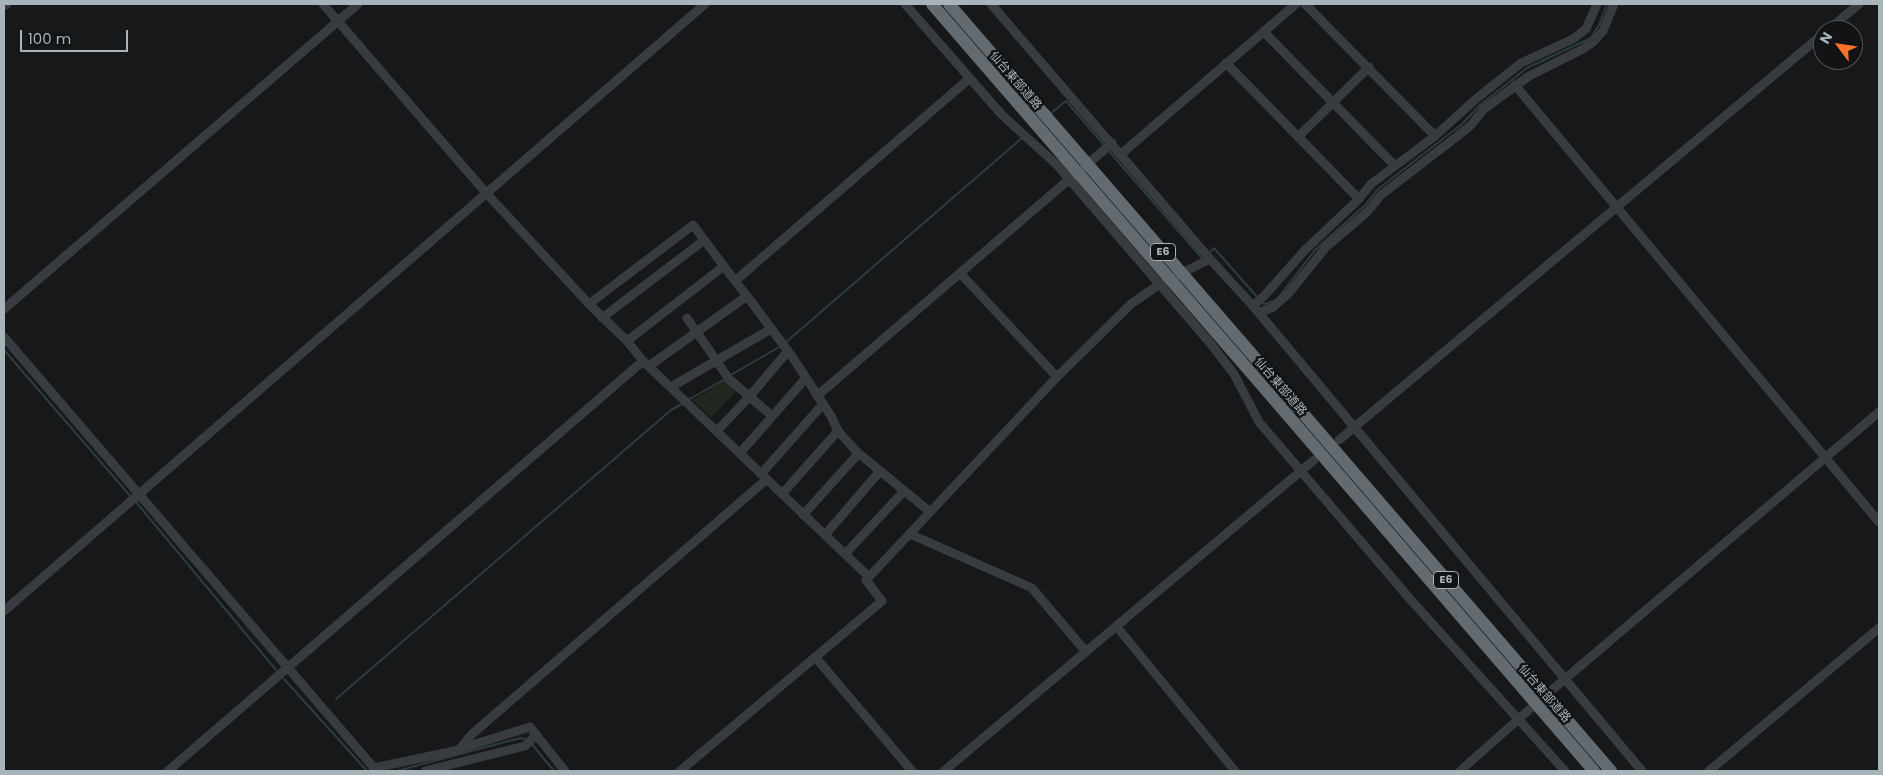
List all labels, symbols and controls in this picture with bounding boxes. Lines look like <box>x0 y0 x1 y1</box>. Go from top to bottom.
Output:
scale bar <box>22 20 130 52</box>
north arrow <box>1813 20 1863 70</box>
text: 100 m <box>28 28 71 49</box>
text: N <box>1815 28 1837 47</box>
street label: 仙台東部道路 <box>986 49 1044 113</box>
road number: E6 <box>1150 243 1176 260</box>
street label: 仙台東部道路 <box>1251 355 1309 419</box>
road number: E6 <box>1434 572 1458 588</box>
street label: 仙台東部道路 <box>1515 662 1573 726</box>

